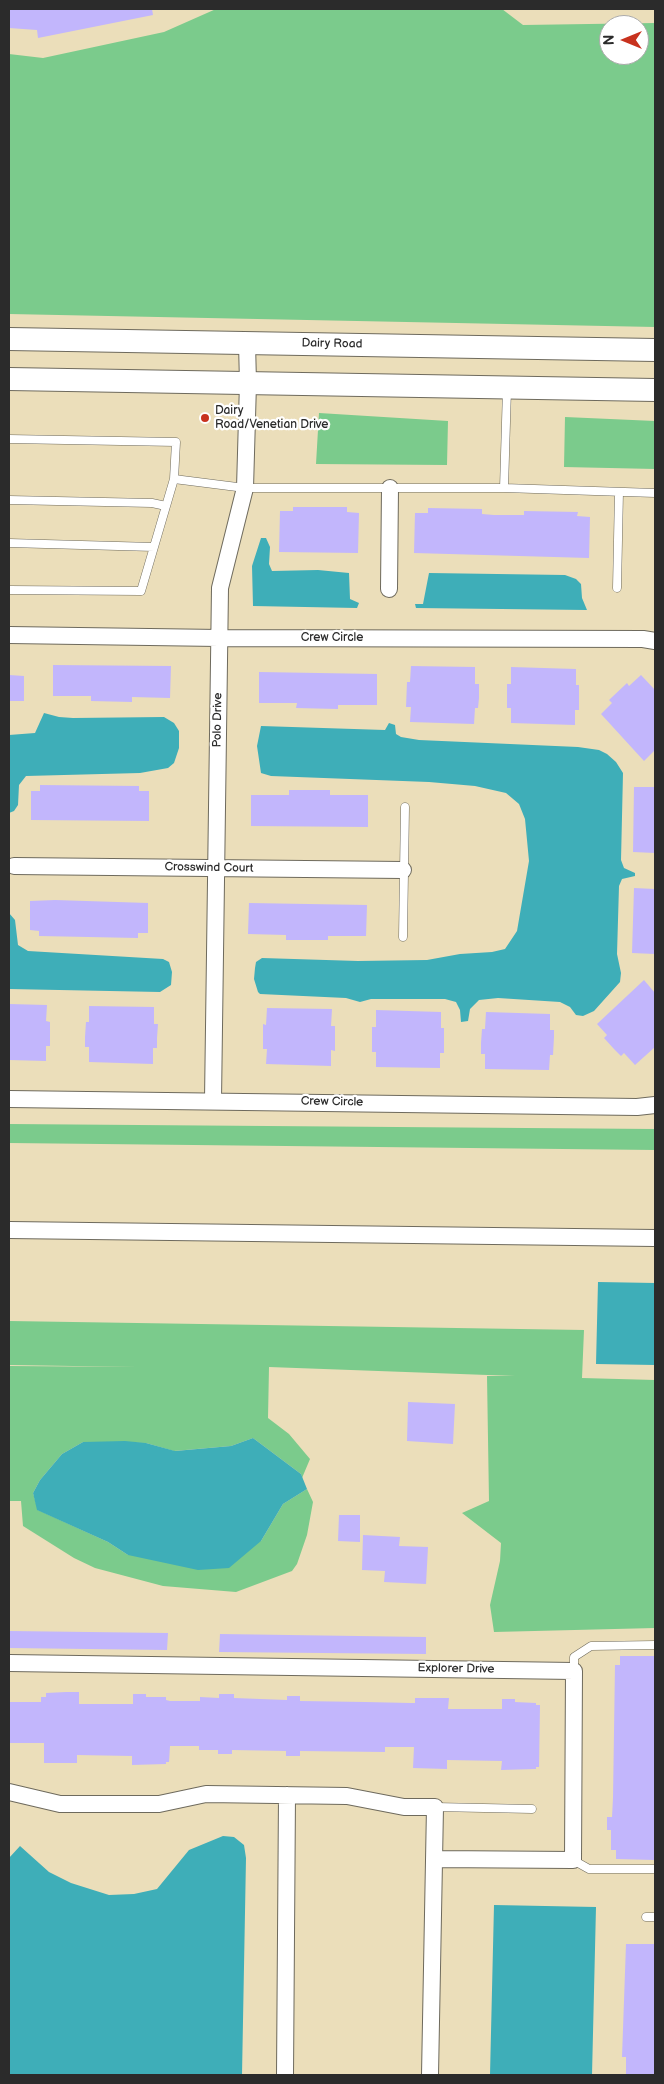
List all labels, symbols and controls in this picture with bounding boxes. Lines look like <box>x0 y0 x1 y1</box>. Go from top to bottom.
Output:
north arrow <box>599 15 649 65</box>
text: N <box>601 35 618 45</box>
street label: Dairy Road <box>301 336 363 352</box>
place label: Dairy Road/Venetian Drive <box>215 404 328 432</box>
marker: Dairy Road/Venetian Drive <box>199 412 211 424</box>
street label: Crew Circle <box>301 631 363 645</box>
street label: Polo Drive <box>210 693 226 747</box>
street label: Crosswind Court <box>164 860 254 876</box>
street label: Crew Circle <box>301 1094 363 1110</box>
street label: Explorer Drive <box>417 1661 495 1677</box>

